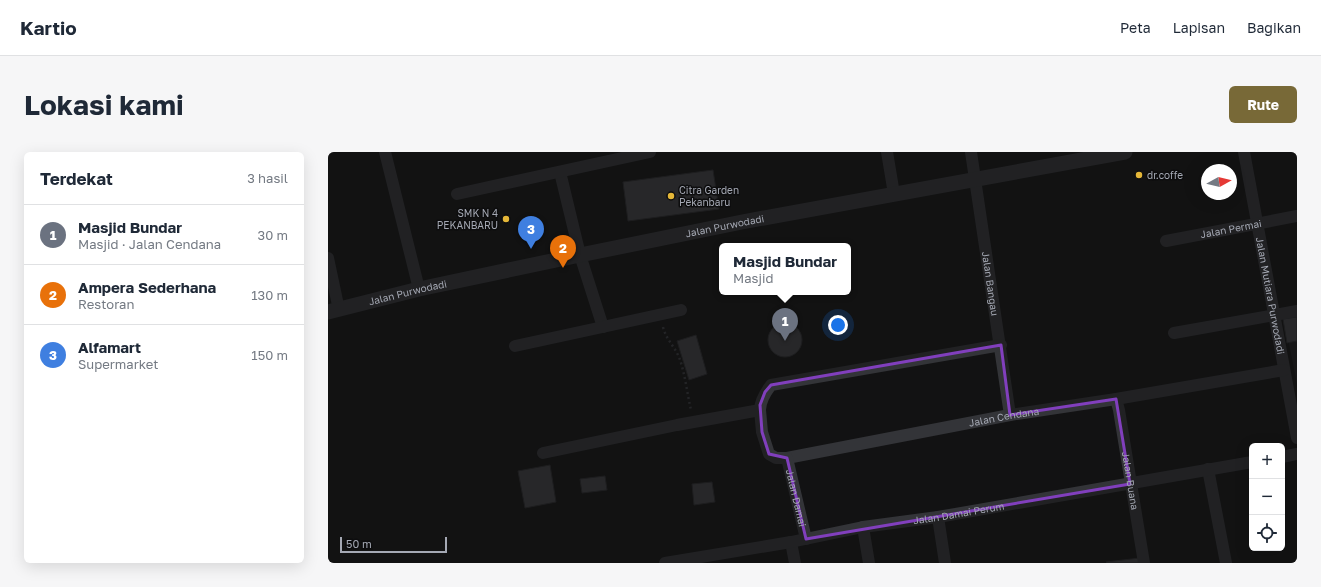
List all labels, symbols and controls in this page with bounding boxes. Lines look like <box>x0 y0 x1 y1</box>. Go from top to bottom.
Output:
text: Kartio <box>20 16 77 39</box>
text: Peta <box>1120 19 1151 36</box>
text: Lapisan <box>1173 19 1225 36</box>
text: Bagikan <box>1247 19 1301 36</box>
button: Rute <box>1229 86 1297 123</box>
text: Lokasi kami <box>24 88 184 121</box>
north arrow <box>1201 164 1237 200</box>
text: Terdekat <box>40 168 113 189</box>
place label: dr.coffe <box>1147 169 1183 181</box>
text: 3 hasil <box>247 170 288 186</box>
marker: dr.coffe <box>1134 170 1144 180</box>
place label: Citra Garden Pekanbaru <box>679 184 739 208</box>
marker: Citra Garden Pekanbaru <box>666 191 676 201</box>
place label: SMK N 4 PEKANBARU <box>437 207 498 231</box>
street label: Jalan Purwodadi <box>684 212 765 239</box>
marker: SMK N 4 PEKANBARU <box>501 214 511 224</box>
pin: 3 <box>518 216 544 249</box>
street label: Jalan Permai <box>1199 217 1262 240</box>
text: Masjid Bundar <box>78 218 182 236</box>
text: 1 <box>50 227 56 243</box>
text: 30 m <box>258 227 288 243</box>
pin: 2 <box>550 235 576 268</box>
text: Masjid · Jalan Cendana <box>78 236 221 252</box>
street label: Jalan Mutiara Purwodadi <box>1254 236 1287 355</box>
popup <box>719 243 851 295</box>
street label: Jalan Bangau <box>980 250 1001 317</box>
text: Masjid Bundar <box>733 252 837 270</box>
text: Masjid <box>733 270 773 286</box>
street label: Jalan Purwodadi <box>367 277 448 308</box>
text: Ampera Sederhana <box>78 278 216 296</box>
text: 2 <box>49 287 57 303</box>
text: 130 m <box>251 287 288 303</box>
text: Restoran <box>78 296 134 312</box>
pin: 1 <box>772 308 798 341</box>
your location <box>828 315 848 335</box>
text: Alfamart <box>78 338 141 356</box>
text: 3 <box>49 347 57 363</box>
text: 150 m <box>251 347 288 363</box>
text: Supermarket <box>78 356 159 372</box>
street label: Jalan Cendana <box>968 405 1040 429</box>
map controls <box>1249 443 1285 551</box>
button: + <box>1249 443 1285 479</box>
street label: Jalan Buana <box>1120 451 1141 511</box>
street label: Jalan Damai <box>784 468 809 528</box>
button: − <box>1249 479 1285 515</box>
street label: Jalan Damai Perum <box>912 499 1005 526</box>
button: locate <box>1249 515 1285 551</box>
scale bar <box>340 535 447 554</box>
text: 50 m <box>346 537 372 550</box>

